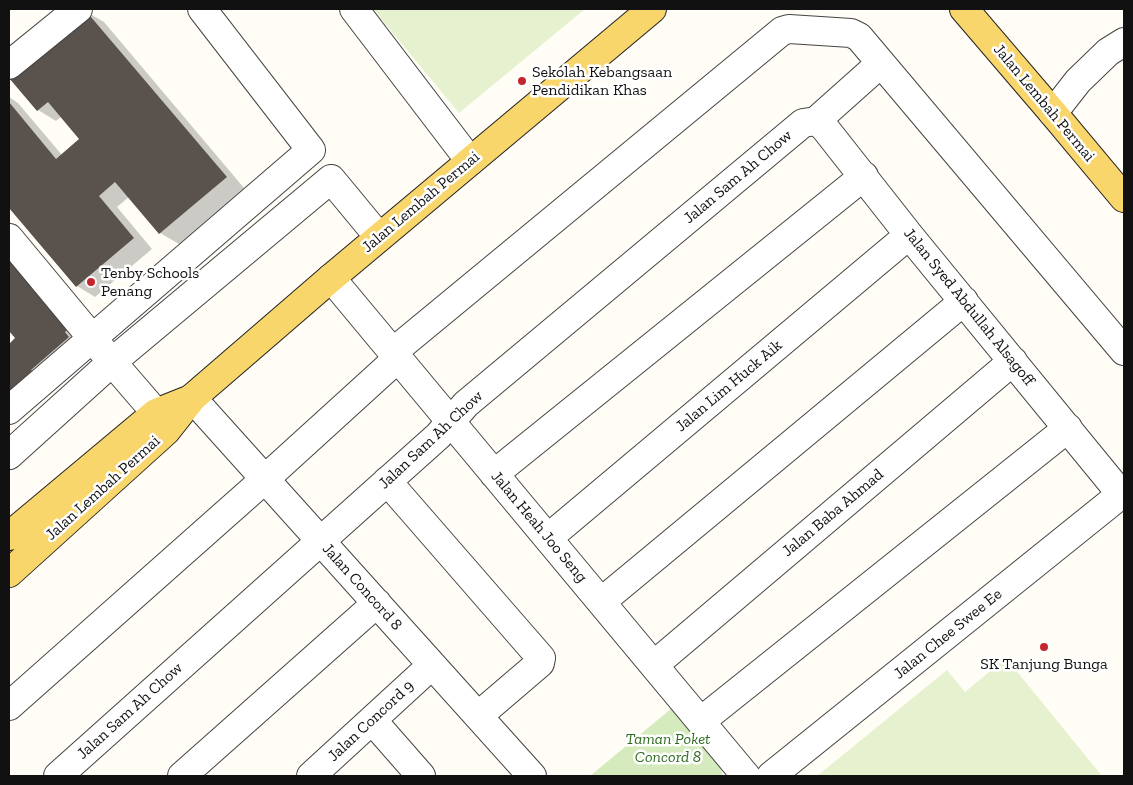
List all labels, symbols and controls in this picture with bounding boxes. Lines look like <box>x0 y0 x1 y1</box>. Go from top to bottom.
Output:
street label: Jalan Lembah Permai <box>989 40 1099 166</box>
place label: Sekolah Kebangsaan Pendidikan Khas <box>532 62 672 100</box>
marker: Sekolah Kebangsaan Pendidikan Khas <box>516 75 528 87</box>
street label: Jalan Sam Ah Chow <box>680 126 796 228</box>
street label: Jalan Lembah Permai <box>358 147 484 257</box>
street label: Jalan Syed Abdullah Alsagoff <box>899 224 1039 390</box>
place label: Tenby Schools Penang <box>101 263 199 301</box>
marker: Tenby Schools Penang <box>85 276 97 288</box>
street label: Jalan Lim Huck Aik <box>672 336 786 436</box>
street label: Jalan Sam Ah Chow <box>375 387 487 493</box>
street label: Jalan Lembah Permai <box>42 432 164 544</box>
street label: Jalan Baba Ahmad <box>778 465 888 561</box>
street label: Jalan Heah Joo Seng <box>487 467 591 587</box>
street label: Jalan Concord 8 <box>318 540 406 634</box>
street label: Jalan Chee Swee Ee <box>890 585 1006 683</box>
marker: SK Tanjung Bunga <box>1038 641 1050 653</box>
place label: SK Tanjung Bunga <box>980 654 1108 674</box>
street label: Jalan Sam Ah Chow <box>73 658 187 764</box>
street label: Jalan Concord 9 <box>324 676 418 766</box>
park label: Taman Poket Concord 8 <box>625 729 711 767</box>

